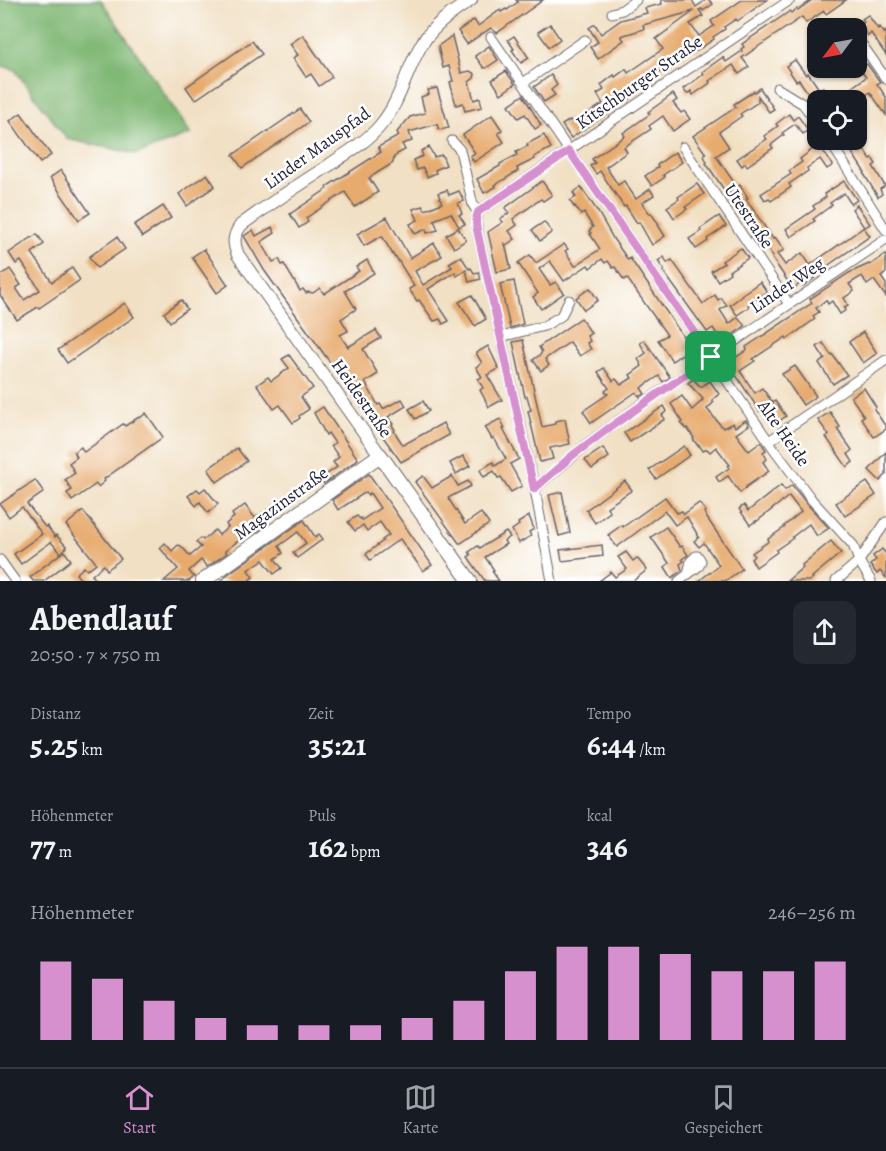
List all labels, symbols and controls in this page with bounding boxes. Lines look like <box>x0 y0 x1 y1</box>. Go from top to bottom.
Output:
north arrow <box>807 18 867 78</box>
map controls <box>807 18 867 150</box>
street label: Kitschburger Straße <box>571 29 707 135</box>
button: locate <box>807 90 867 150</box>
street label: Linder Mauspfad <box>259 101 375 195</box>
street label: Utestraße <box>719 179 779 253</box>
street label: Linder Weg <box>745 251 829 319</box>
pin <box>685 331 736 382</box>
icon: arrive <box>694 340 727 373</box>
street label: Heidestraße <box>326 354 398 442</box>
street label: Alte Heide <box>752 394 816 471</box>
street label: Magazinstraße <box>229 461 333 545</box>
text: Abendlauf <box>30 596 173 641</box>
button: share <box>793 601 856 664</box>
text: 20:50 · 7 × 750 m <box>30 641 161 668</box>
text: Distanz <box>30 703 81 725</box>
text: Zeit <box>308 703 334 725</box>
text: Tempo <box>587 703 631 725</box>
text: 5.25 <box>30 725 78 765</box>
text: 35:21 <box>308 725 366 765</box>
text: 6:44 <box>587 725 636 765</box>
text: km <box>78 739 103 761</box>
text: /km <box>636 739 666 761</box>
text: Höhenmeter <box>30 805 113 827</box>
text: Puls <box>308 805 336 827</box>
text: kcal <box>587 805 612 827</box>
text: 77 <box>30 827 56 867</box>
text: 162 <box>308 827 348 867</box>
text: 346 <box>587 827 628 867</box>
text: m <box>56 841 72 863</box>
text: bpm <box>348 841 381 863</box>
text: Höhenmeter <box>30 899 134 926</box>
text: 246–256 m <box>768 899 856 926</box>
tab: Start <box>123 1081 156 1139</box>
tab: Karte <box>403 1081 438 1139</box>
tab: Gespeichert <box>685 1081 763 1139</box>

